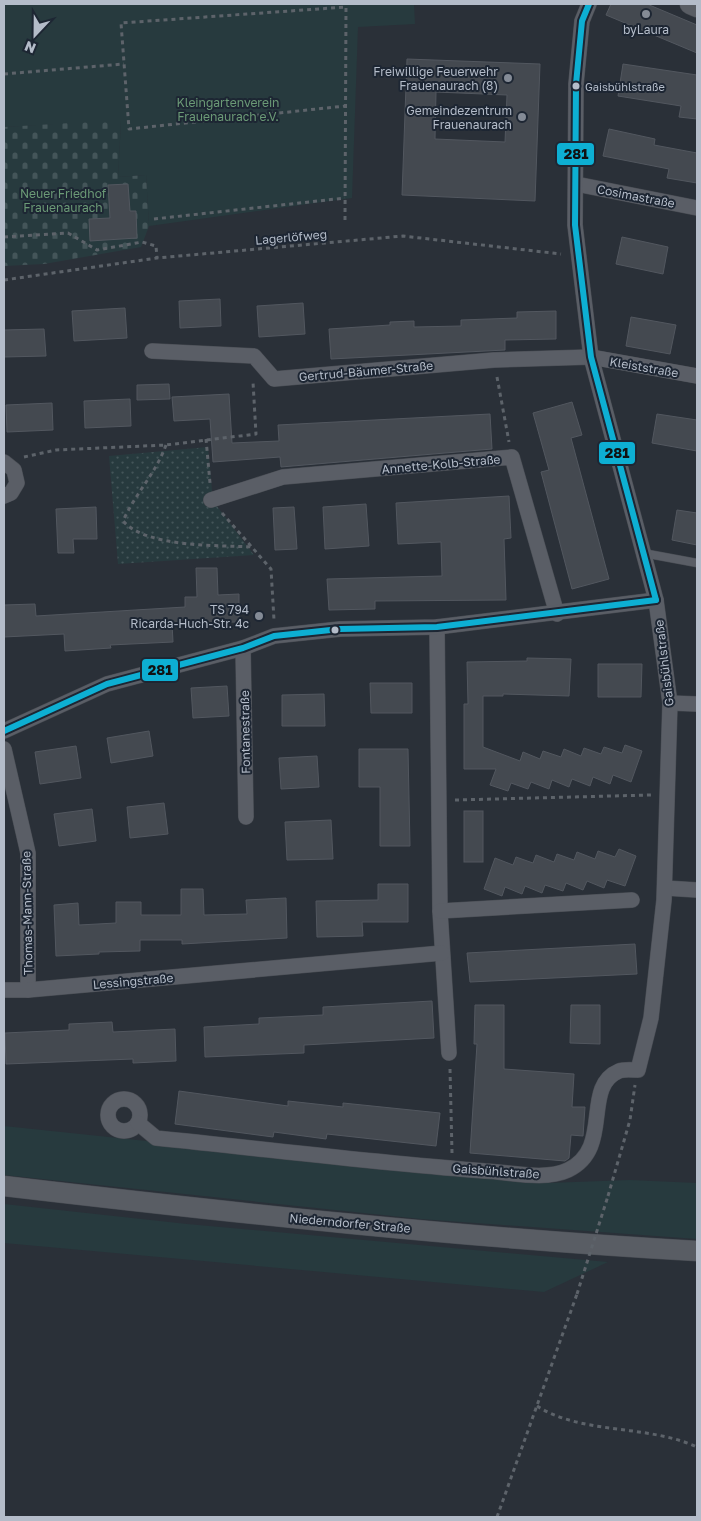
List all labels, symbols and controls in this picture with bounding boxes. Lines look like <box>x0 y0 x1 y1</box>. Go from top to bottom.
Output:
marker: byLaura <box>640 8 652 20</box>
north arrow <box>10 10 60 60</box>
place label: byLaura <box>623 22 669 37</box>
text: N <box>22 38 38 57</box>
place label: Freiwillige Feuerwehr Frauenaurach (8) <box>373 64 498 93</box>
marker: Freiwillige Feuerwehr Frauenaurach (8) <box>502 72 514 84</box>
place label: Gaisbühlstraße <box>585 80 665 93</box>
marker: Gaisbühlstraße <box>571 81 581 91</box>
park label: Kleingartenverein Frauenaurach e.V. <box>177 95 279 124</box>
place label: Gemeindezentrum Frauenaurach <box>406 103 512 132</box>
marker: Gemeindezentrum Frauenaurach <box>516 111 528 123</box>
line badge: 281 <box>556 142 595 166</box>
text: 281 <box>564 145 588 162</box>
street label: Cosimastraße <box>596 181 676 211</box>
park label: Neuer Friedhof Frauenaurach <box>20 186 107 215</box>
street label: Lagerlöfweg <box>254 226 328 248</box>
street label: Kleiststraße <box>608 354 680 380</box>
street label: Gertrud-Bäumer-Straße <box>298 358 434 384</box>
line badge: 281 <box>598 441 636 465</box>
text: 281 <box>605 444 629 461</box>
street label: Annette-Kolb-Straße <box>381 451 501 477</box>
place label: TS 794 Ricarda-Huch-Str. 4c <box>130 602 249 631</box>
marker: TS 794 Ricarda-Huch-Str. 4c <box>253 610 265 622</box>
street label: Gaisbühlstraße <box>651 619 677 707</box>
unlabelled marker <box>330 625 340 635</box>
line badge: 281 <box>141 658 179 682</box>
text: 281 <box>148 661 172 678</box>
street label: Fontanestraße <box>237 690 253 774</box>
street label: Thomas-Mann-Straße <box>18 851 36 975</box>
street label: Lessingstraße <box>92 970 174 992</box>
street label: Gaisbühlstraße <box>452 1160 540 1182</box>
street label: Niederndorfer Straße <box>289 1210 411 1236</box>

